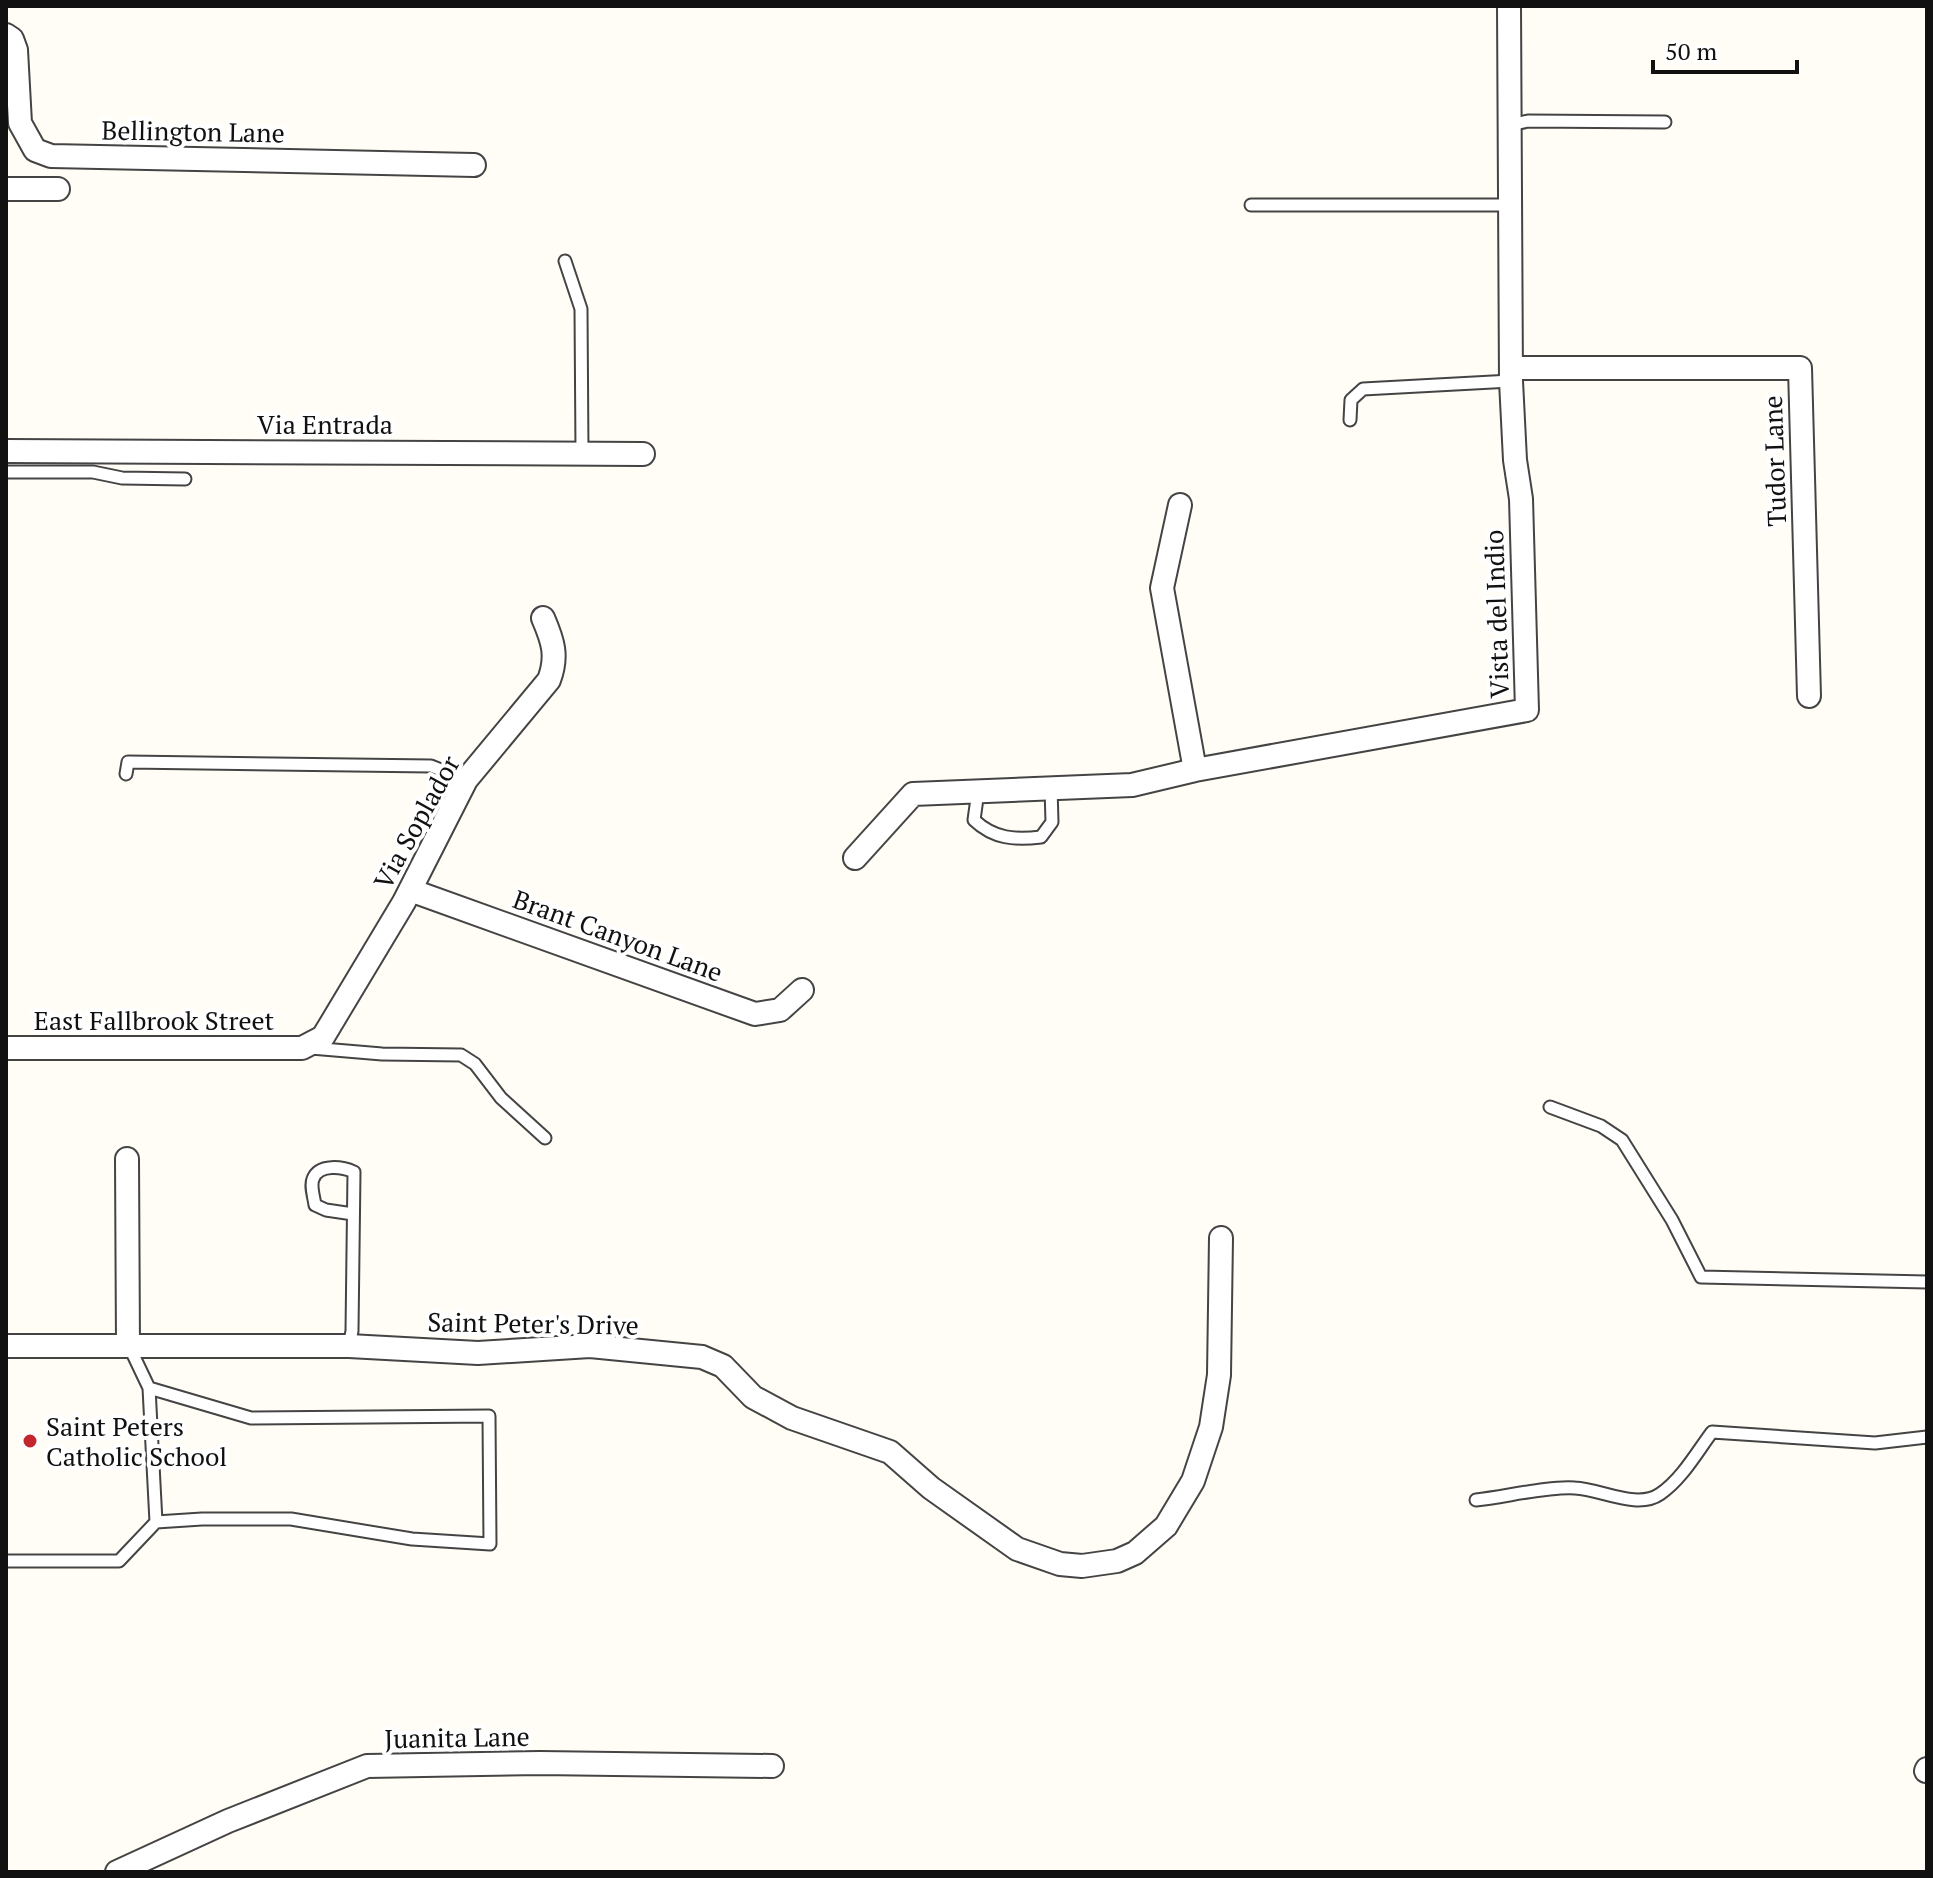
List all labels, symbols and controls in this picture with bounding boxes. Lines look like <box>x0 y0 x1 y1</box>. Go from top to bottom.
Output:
scale bar <box>1653 24 1797 74</box>
text: 50 m <box>1665 35 1717 67</box>
street label: Bellington Lane <box>101 112 285 150</box>
street label: Tudor Lane <box>1755 395 1793 527</box>
street label: Via Entrada <box>257 407 393 441</box>
street label: Vista del Indio <box>1476 529 1516 699</box>
street label: Via Soplador <box>365 749 467 895</box>
street label: Brant Canyon Lane <box>509 881 727 989</box>
street label: East Fallbrook Street <box>34 1003 275 1037</box>
street label: Saint Peter's Drive <box>427 1304 639 1342</box>
place label: Saint Peters Catholic School <box>46 1409 227 1473</box>
marker: Saint Peters Catholic School <box>21 1432 39 1450</box>
street label: Juanita Lane <box>384 1719 530 1755</box>

